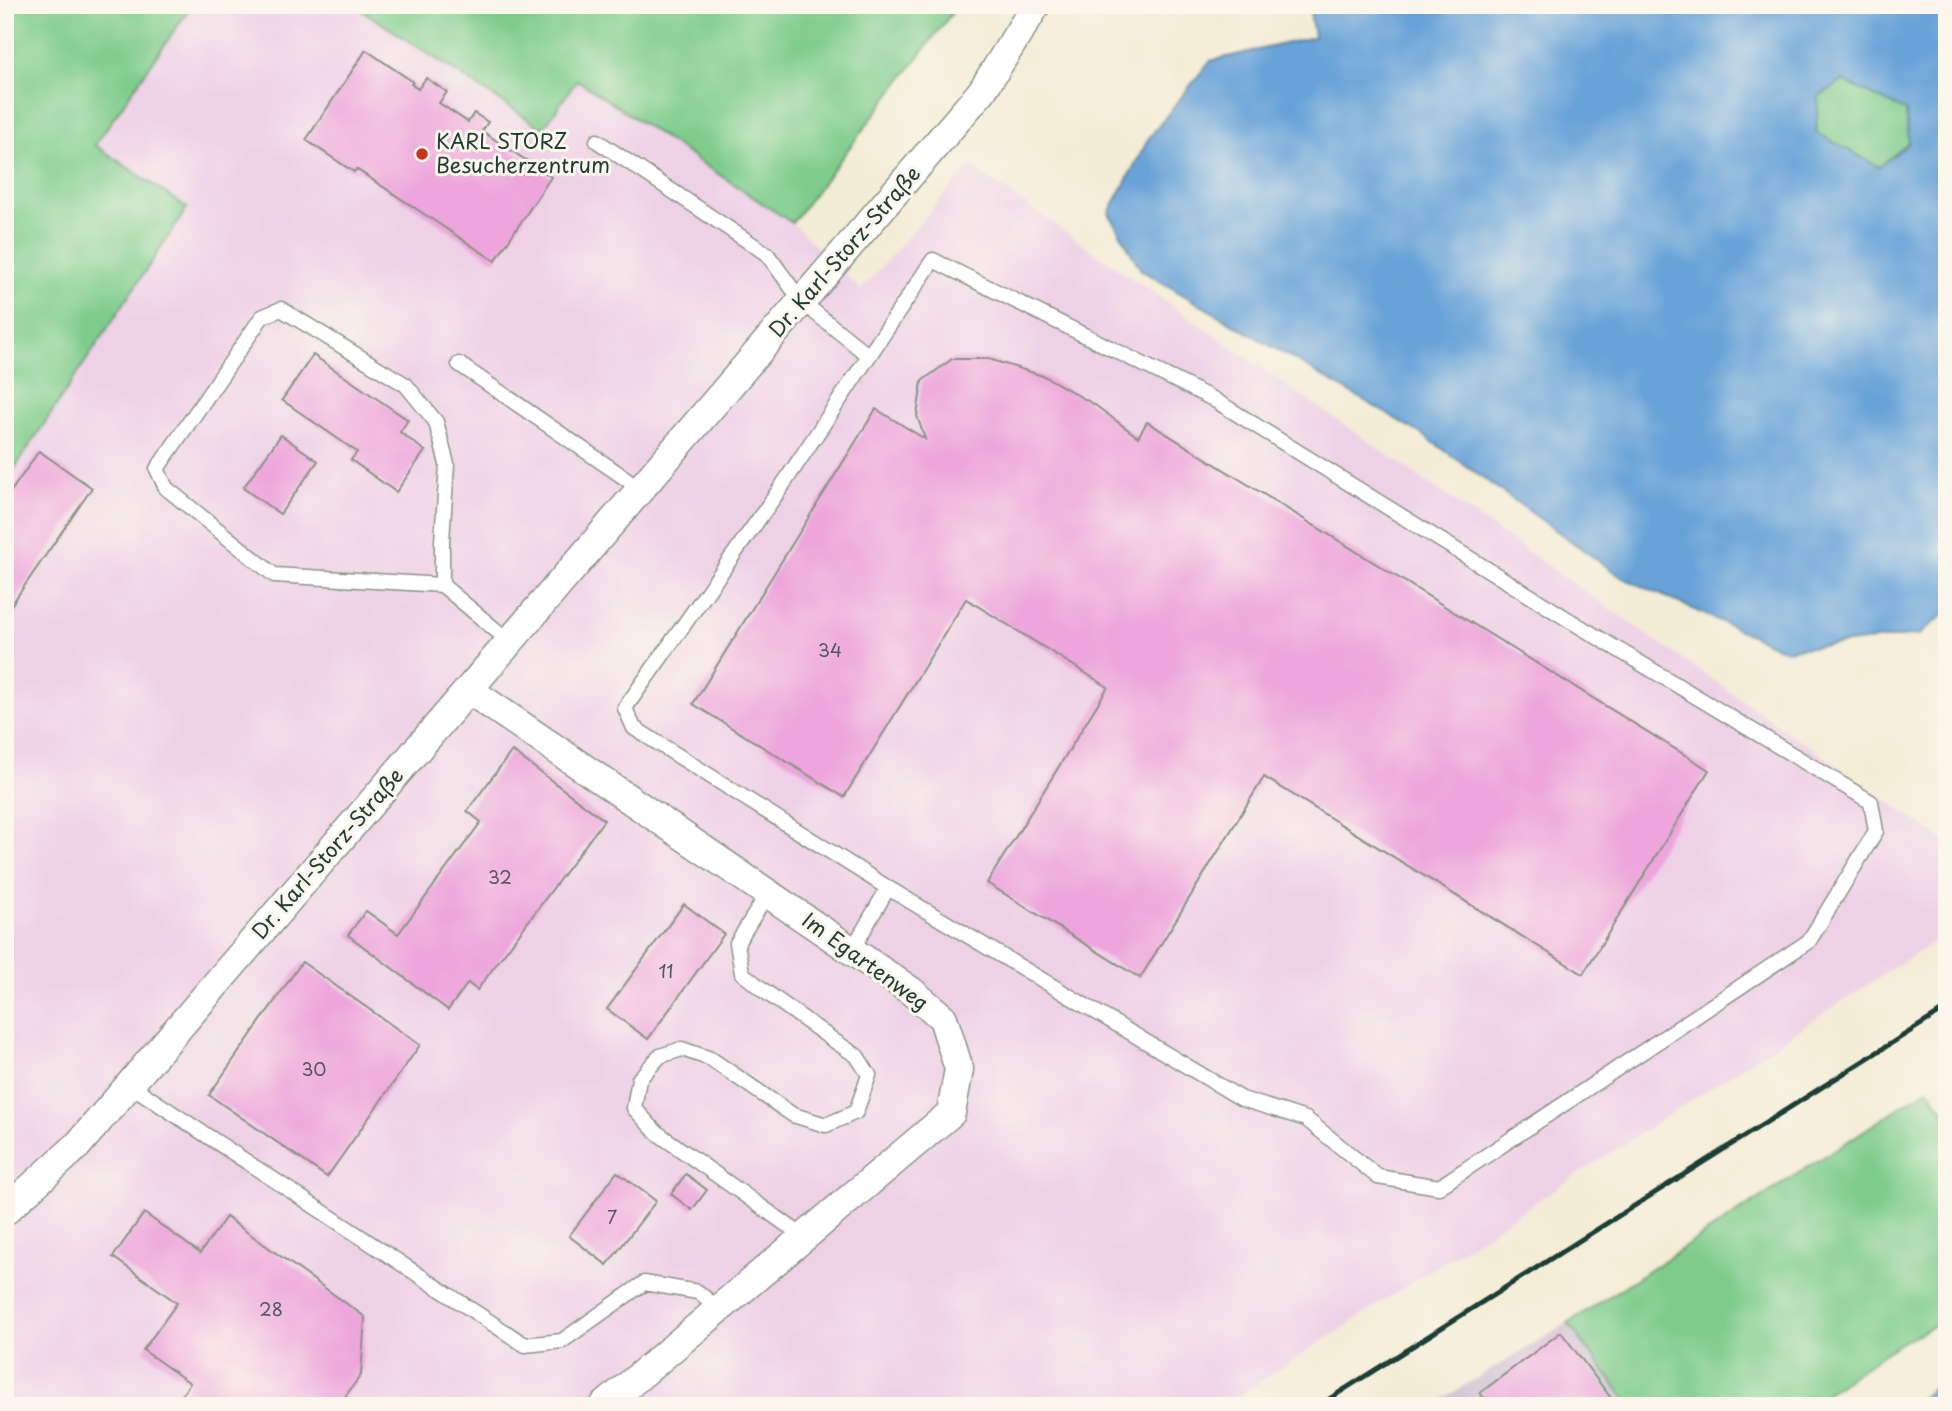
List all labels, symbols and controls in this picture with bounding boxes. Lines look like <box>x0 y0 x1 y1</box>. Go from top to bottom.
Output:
place label: KARL STORZ Besucherzentrum <box>436 124 610 180</box>
marker: KARL STORZ Besucherzentrum <box>414 146 430 162</box>
street label: Dr. Karl-Storz-Straße <box>760 158 927 343</box>
house number: 34 <box>818 636 842 663</box>
street label: Dr. Karl-Storz-Straße <box>243 760 410 945</box>
house number: 32 <box>488 863 512 890</box>
street label: Im Egartenweg <box>796 903 936 1017</box>
house number: 11 <box>658 957 674 984</box>
house number: 30 <box>301 1055 327 1082</box>
house number: 7 <box>607 1203 617 1230</box>
house number: 28 <box>259 1295 283 1322</box>

